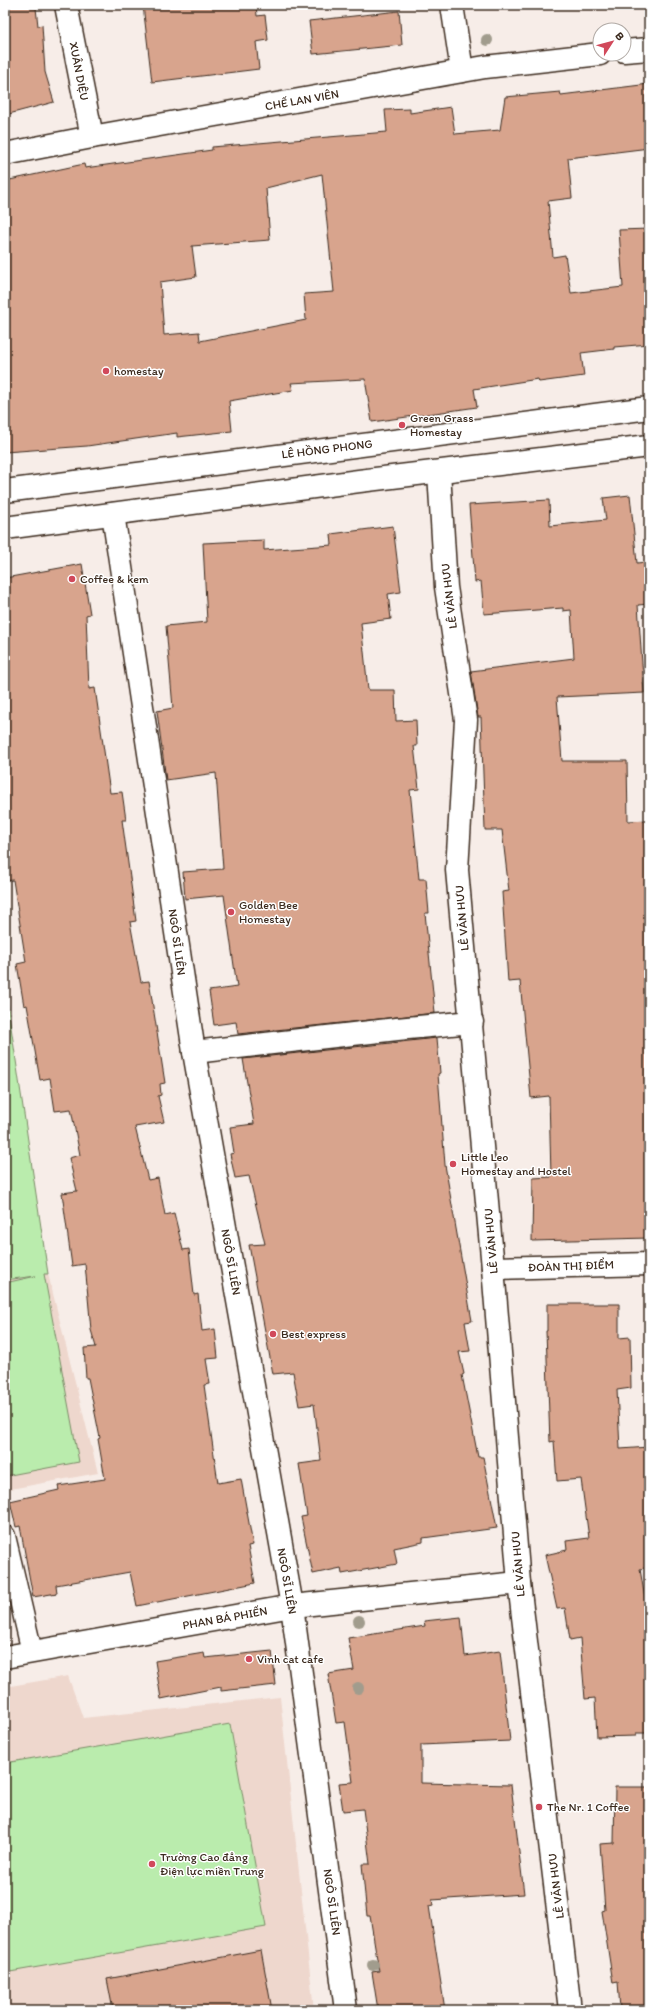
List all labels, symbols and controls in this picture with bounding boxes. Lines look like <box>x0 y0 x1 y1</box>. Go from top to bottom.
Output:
north arrow <box>592 22 632 62</box>
text: B <box>612 30 627 43</box>
street label: XUÂN DIỆU <box>66 40 92 102</box>
street label: CHẾ LAN VIÊN <box>264 87 340 113</box>
place label: homestay <box>114 364 164 378</box>
marker: homestay <box>101 366 111 376</box>
place label: Green Grass Homestay <box>410 411 474 439</box>
marker: Green Grass Homestay <box>397 420 407 430</box>
street label: LÊ HỒNG PHONG <box>281 436 373 462</box>
street label: LÊ VĂN HƯU <box>438 562 460 630</box>
place label: Coffee & kem <box>80 572 149 586</box>
marker: Coffee & kem <box>67 574 77 584</box>
street label: LÊ VĂN HƯU <box>452 885 472 951</box>
place label: Golden Bee Homestay <box>239 898 298 926</box>
marker: Golden Bee Homestay <box>226 907 236 917</box>
street label: NGÔ SĨ LIÊN <box>165 908 189 976</box>
place label: Little Leo Homestay and Hostel <box>461 1150 572 1178</box>
marker: Little Leo Homestay and Hostel <box>448 1159 458 1169</box>
street label: LÊ VĂN HƯU <box>481 1208 501 1274</box>
street label: NGÔ SĨ LIÊN <box>218 1228 244 1296</box>
street label: ĐOÀN THỊ ĐIỂM <box>528 1257 614 1275</box>
place label: Best express <box>281 1327 346 1341</box>
marker: Best express <box>268 1329 278 1339</box>
street label: LÊ VĂN HƯU <box>508 1531 528 1597</box>
street label: NGÔ SĨ LIÊN <box>274 1547 300 1615</box>
street label: PHAN BÁ PHIẾN <box>181 1604 269 1632</box>
place label: Vinh cat cafe <box>257 1652 324 1666</box>
marker: Vinh cat cafe <box>244 1654 254 1664</box>
place label: The Nr. 1 Coffee <box>547 1800 629 1814</box>
marker: The Nr. 1 Coffee <box>534 1802 544 1812</box>
place label: Trường Cao đẳng Điện lực miền Trung <box>160 1850 265 1878</box>
street label: LÊ VĂN HƯU <box>545 1852 567 1920</box>
marker: Trường Cao đẳng Điện lực miền Trung <box>147 1859 157 1869</box>
street label: NGÔ SĨ LIÊN <box>320 1868 344 1936</box>

